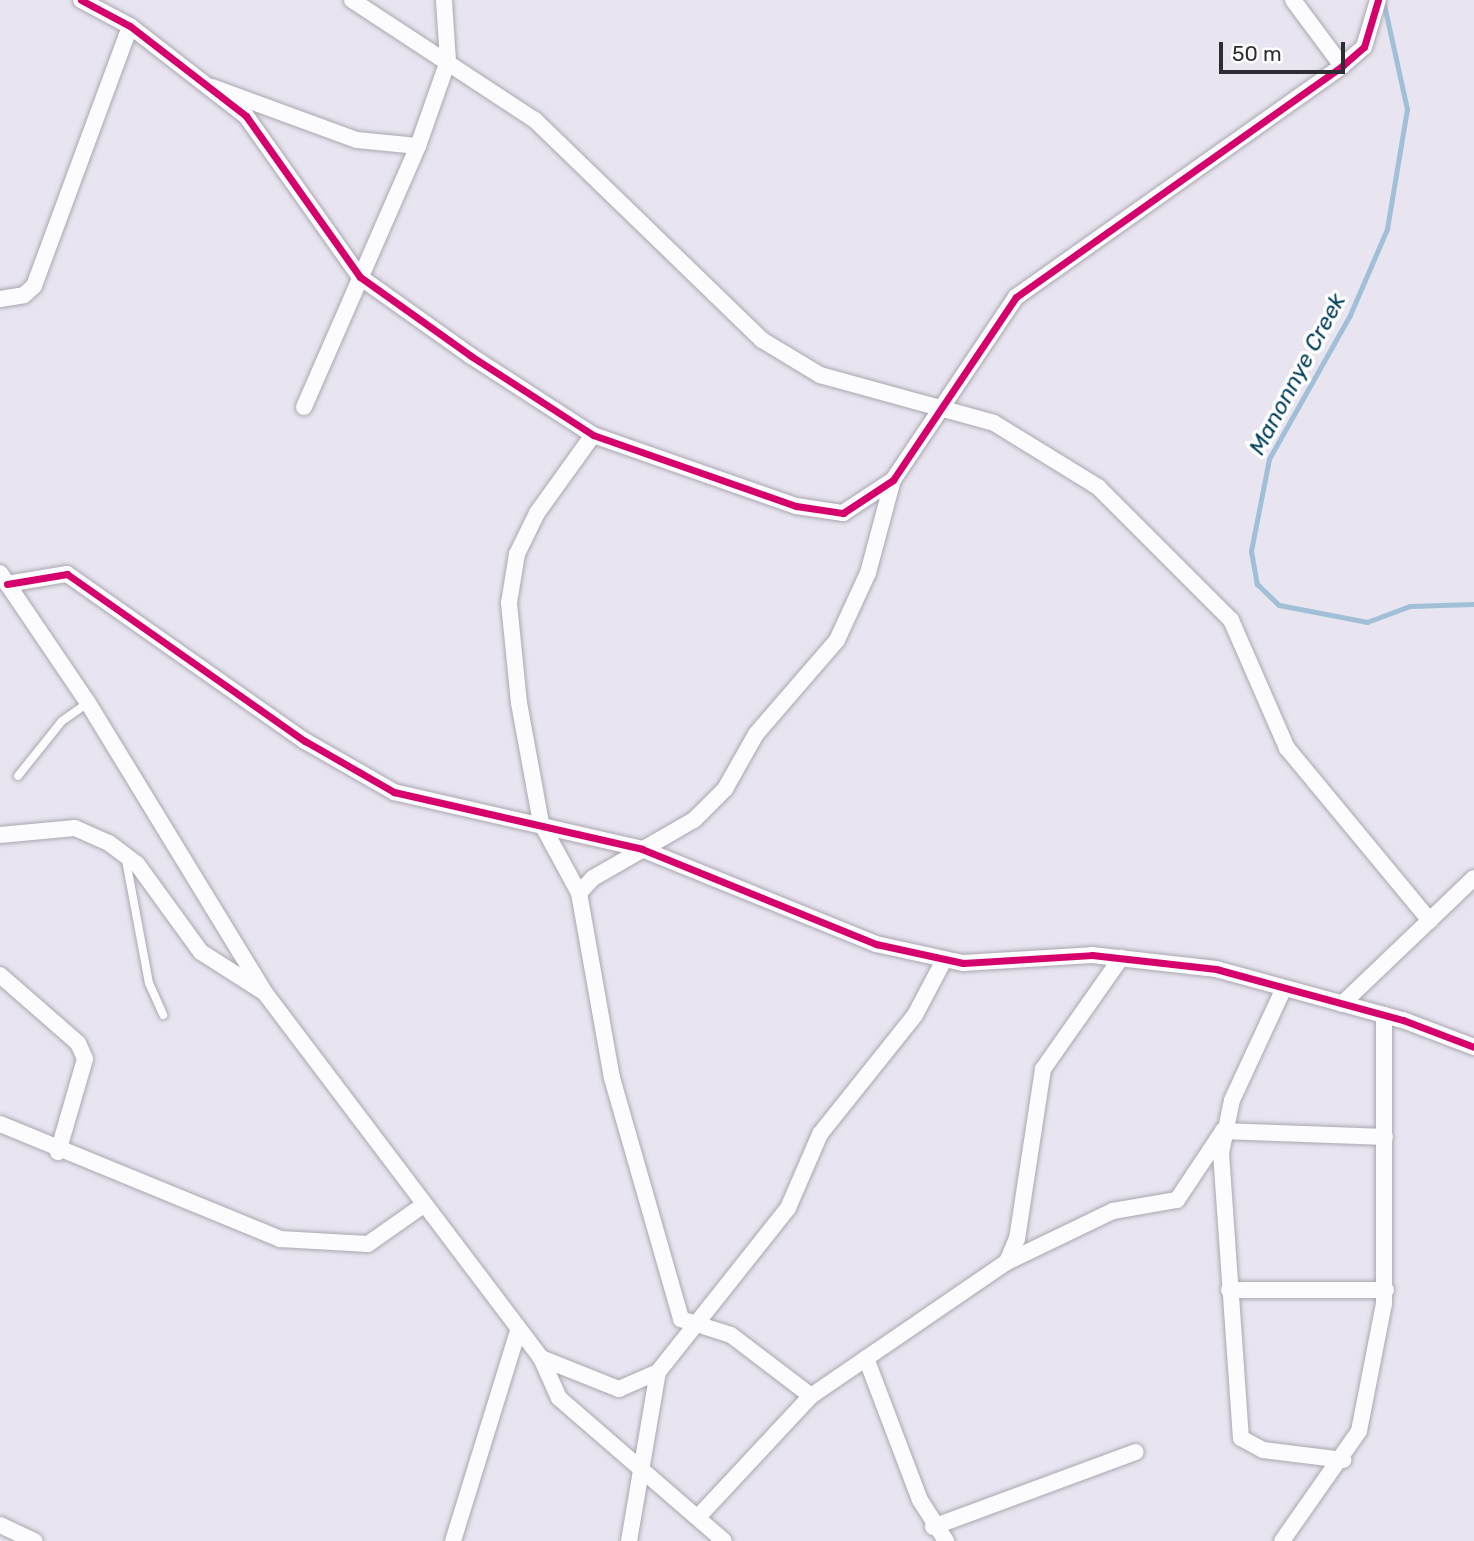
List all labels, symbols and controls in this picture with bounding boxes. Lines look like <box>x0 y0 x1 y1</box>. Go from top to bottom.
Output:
scale bar <box>1222 28 1348 72</box>
text: 50 m <box>1232 41 1282 66</box>
water label: Manonnye Creek <box>1243 289 1351 459</box>

